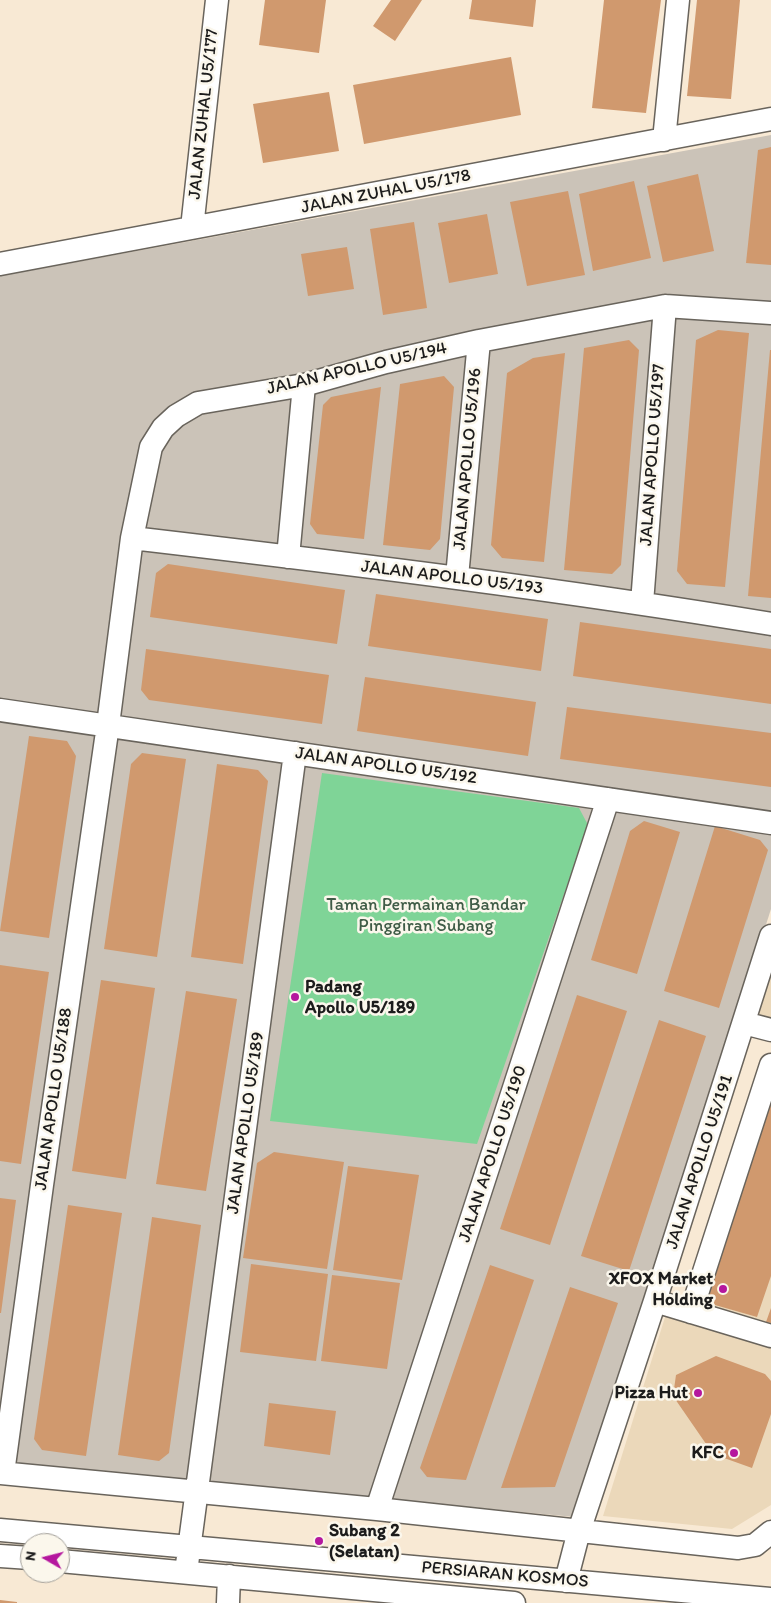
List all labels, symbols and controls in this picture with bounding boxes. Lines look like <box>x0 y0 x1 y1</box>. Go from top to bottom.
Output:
street label: JALAN ZUHAL U5/177 <box>184 28 224 200</box>
street label: JALAN ZUHAL U5/178 <box>299 165 473 219</box>
street label: JALAN APOLLO U5/194 <box>265 338 449 400</box>
street label: JALAN APOLLO U5/197 <box>636 363 670 547</box>
street label: JALAN APOLLO U5/196 <box>449 367 487 551</box>
street label: JALAN APOLLO U5/193 <box>360 556 544 600</box>
street label: JALAN APOLLO U5/192 <box>294 743 478 789</box>
park label: Taman Permainan Bandar Pinggiran Subang <box>326 894 526 936</box>
place label: Padang Apollo U5/189 <box>305 976 415 1019</box>
marker: Padang Apollo U5/189 <box>289 991 301 1003</box>
street label: JALAN APOLLO U5/188 <box>31 1006 77 1192</box>
street label: JALAN APOLLO U5/189 <box>223 1031 269 1215</box>
street label: JALAN APOLLO U5/190 <box>454 1063 532 1245</box>
street label: JALAN APOLLO U5/191 <box>662 1072 738 1252</box>
place label: XFOX Market Holding <box>608 1268 713 1310</box>
marker: XFOX Market Holding <box>717 1283 729 1295</box>
place label: Pizza Hut <box>614 1382 688 1404</box>
marker: Pizza Hut <box>692 1387 704 1399</box>
place label: KFC <box>692 1442 724 1464</box>
marker: KFC <box>728 1447 740 1459</box>
place label: Subang 2 (Selatan) <box>329 1520 400 1562</box>
north arrow <box>20 1533 70 1583</box>
marker: Subang 2 (Selatan) <box>313 1535 325 1547</box>
text: N <box>22 1550 40 1562</box>
street label: PERSIARAN KOSMOS <box>420 1557 590 1593</box>

